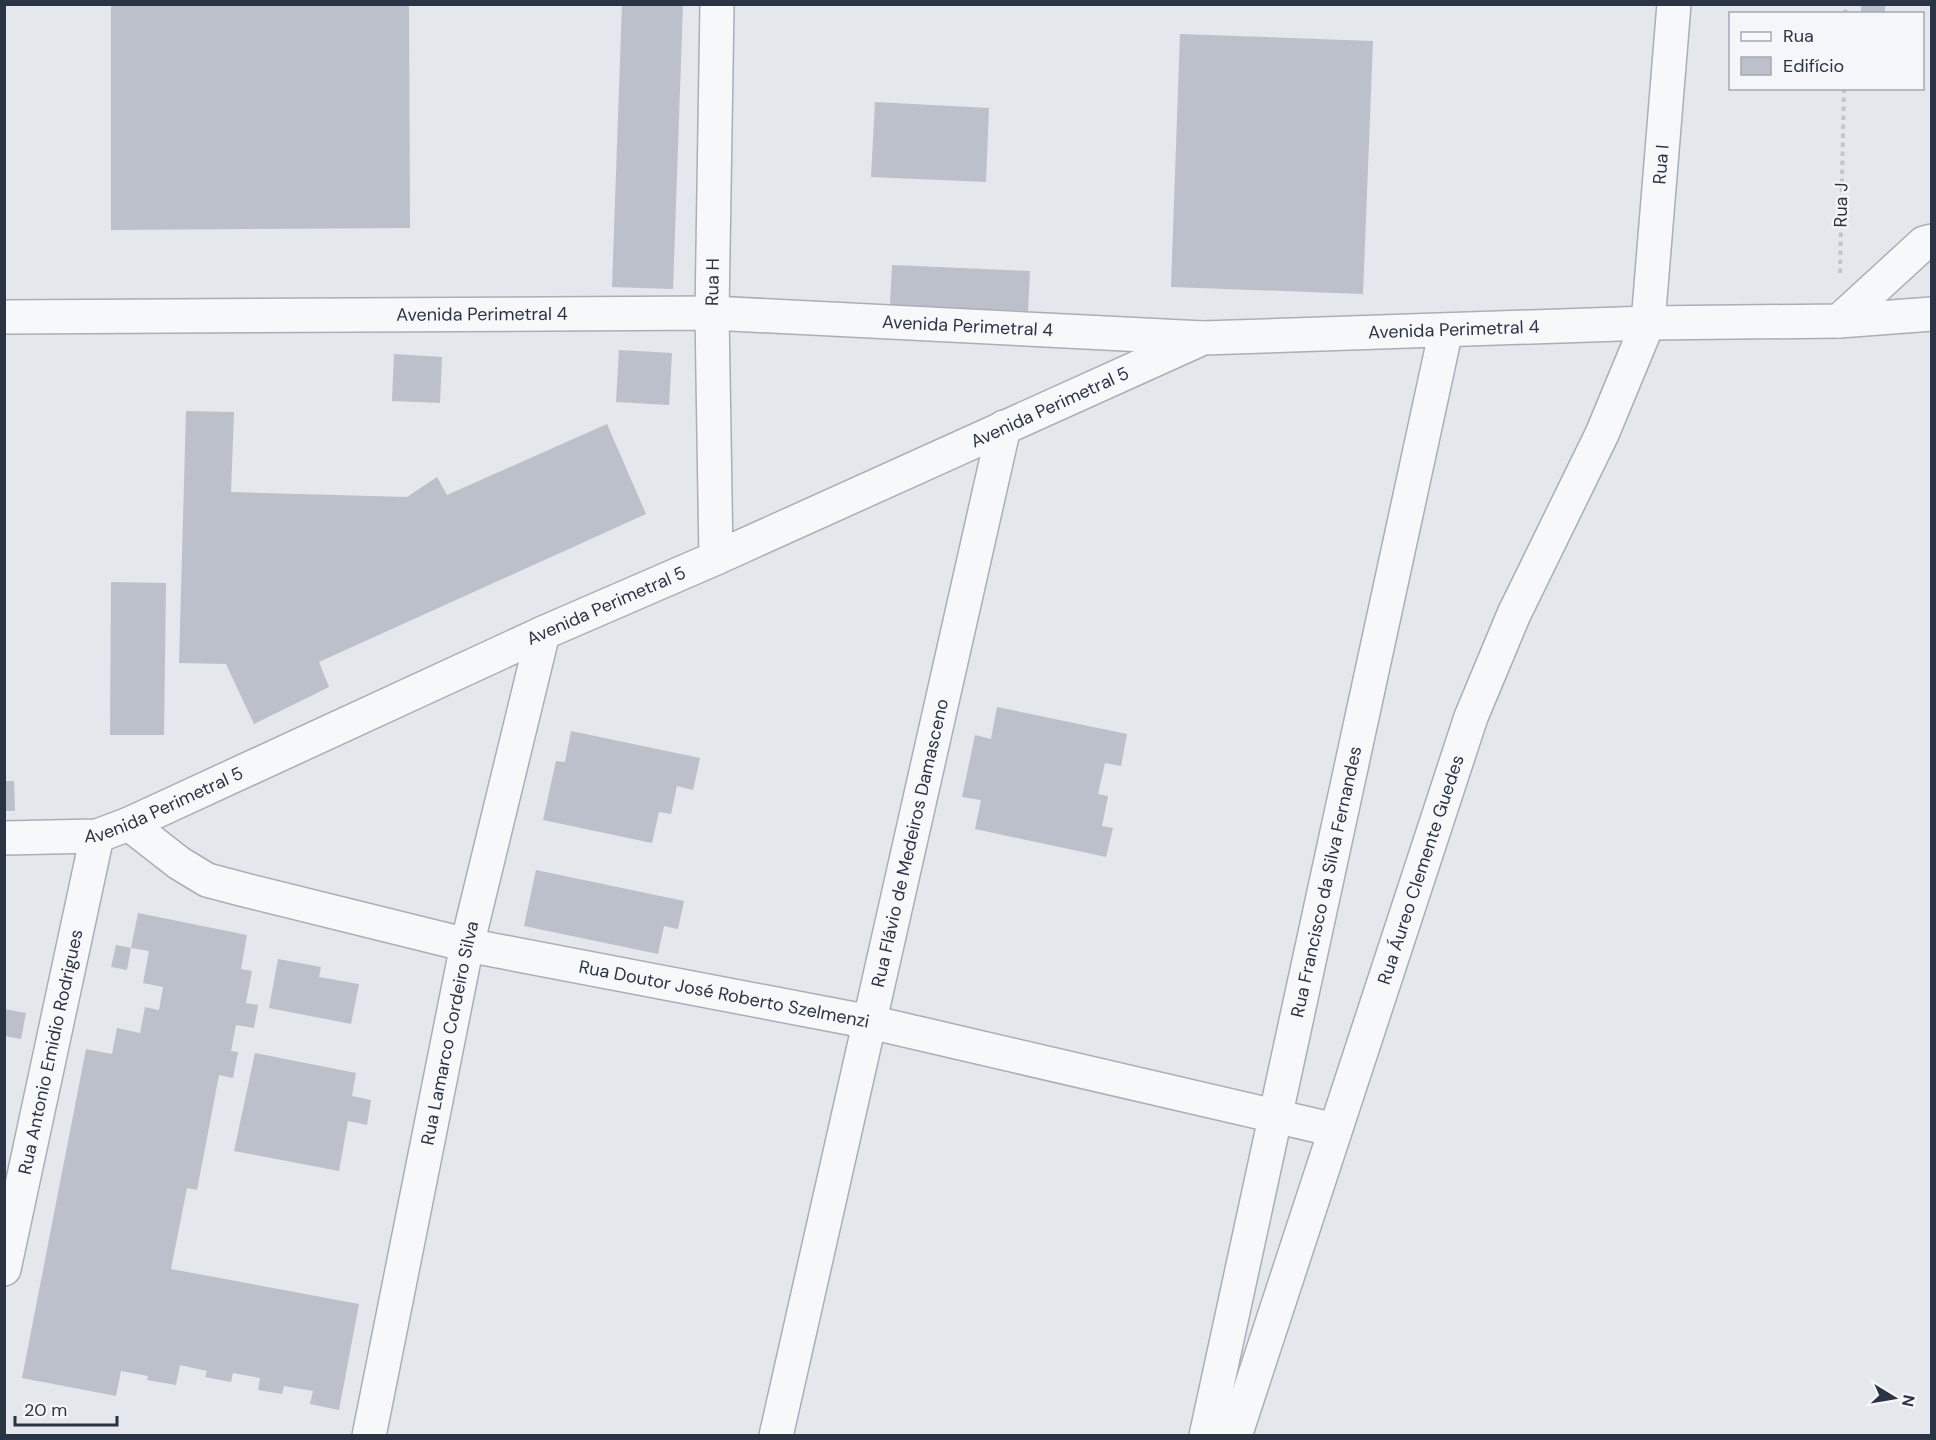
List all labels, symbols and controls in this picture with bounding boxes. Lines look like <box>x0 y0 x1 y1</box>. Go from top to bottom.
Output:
legend <box>1729 12 1924 90</box>
text: Rua <box>1783 24 1814 48</box>
text: Edifício <box>1783 54 1844 78</box>
street label: Rua I <box>1647 144 1675 185</box>
street label: Rua J <box>1829 182 1853 228</box>
street label: Rua H <box>700 258 725 306</box>
street label: Avenida Perimetral 4 <box>396 302 568 327</box>
street label: Avenida Perimetral 4 <box>882 310 1054 342</box>
street label: Avenida Perimetral 4 <box>1368 315 1540 344</box>
street label: Avenida Perimetral 5 <box>967 361 1133 453</box>
street label: Avenida Perimetral 5 <box>523 561 690 651</box>
street label: Rua Flávio de Medeiros Damasceno <box>866 696 954 990</box>
street label: Rua Francisco da Silva Fernandes <box>1285 744 1367 1020</box>
street label: Rua Áureo Clemente Guedes <box>1372 752 1470 988</box>
street label: Avenida Perimetral 5 <box>84 761 247 848</box>
street label: Rua Lamarco Cordeiro Silva <box>415 918 484 1147</box>
street label: Rua Antonio Emidio Rodrigues <box>13 927 89 1177</box>
street label: Rua Doutor José Roberto Szelmenzi <box>577 955 871 1034</box>
north arrow <box>1864 1368 1924 1428</box>
scale bar <box>15 1389 117 1427</box>
text: N <box>1897 1393 1920 1408</box>
text: 20 m <box>24 1398 67 1422</box>

